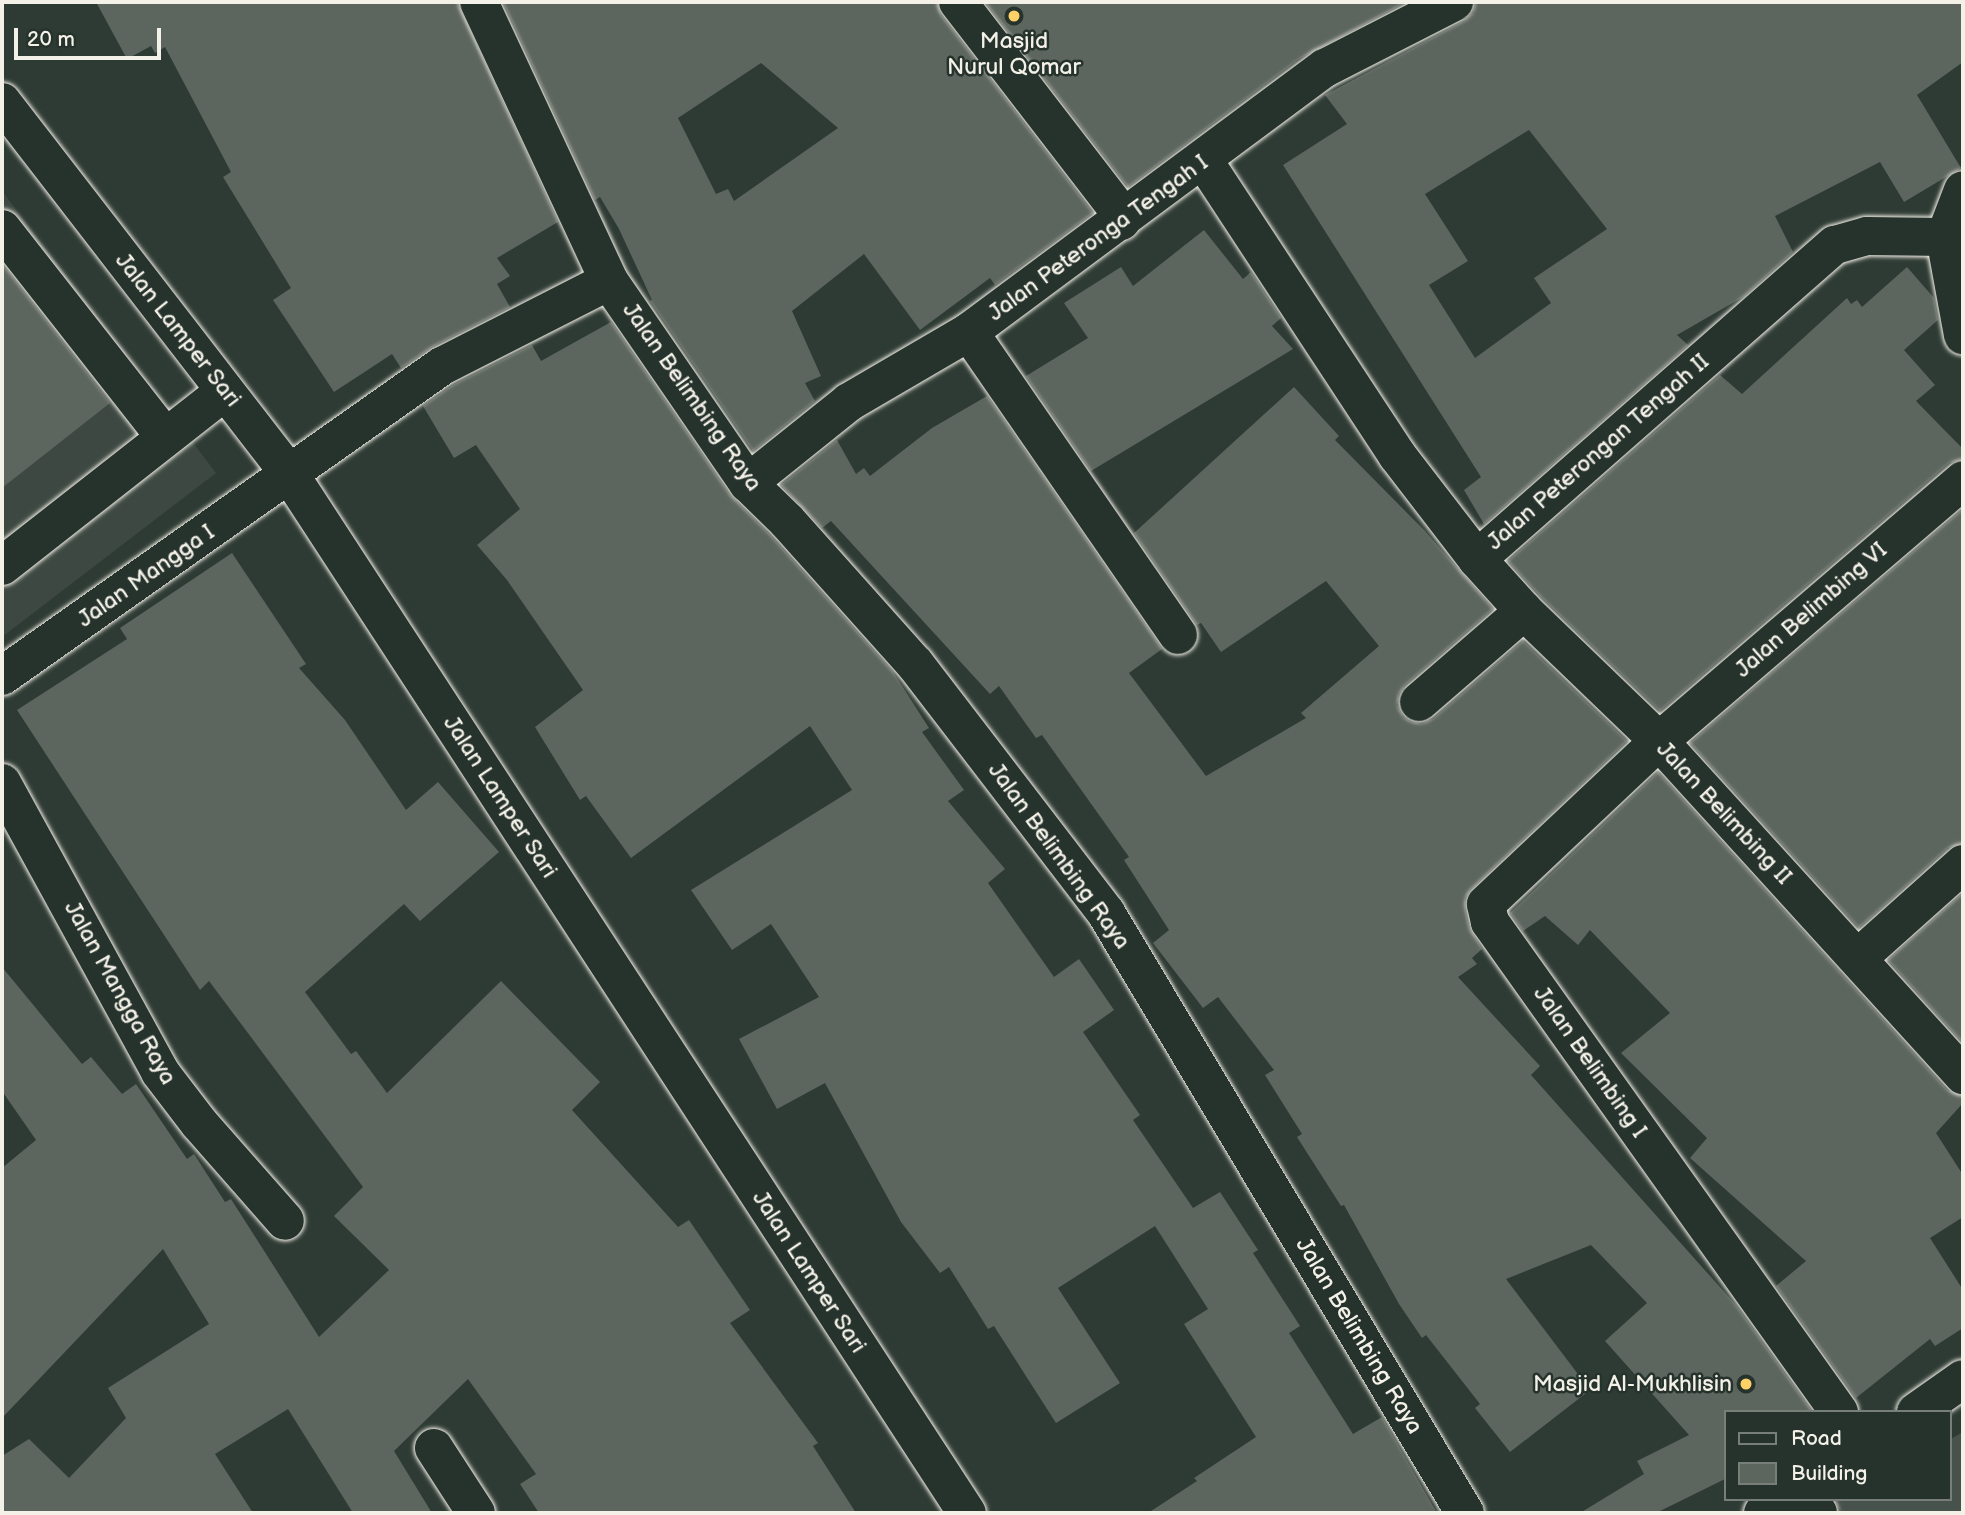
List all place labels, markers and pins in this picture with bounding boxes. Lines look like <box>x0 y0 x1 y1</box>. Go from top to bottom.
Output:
marker: Masjid Nurul Qomar <box>1006 8 1022 24</box>
place label: Masjid Nurul Qomar <box>947 27 1081 81</box>
place label: Masjid Al-Mukhlisin <box>1533 1370 1732 1398</box>
marker: Masjid Al-Mukhlisin <box>1738 1376 1754 1392</box>

